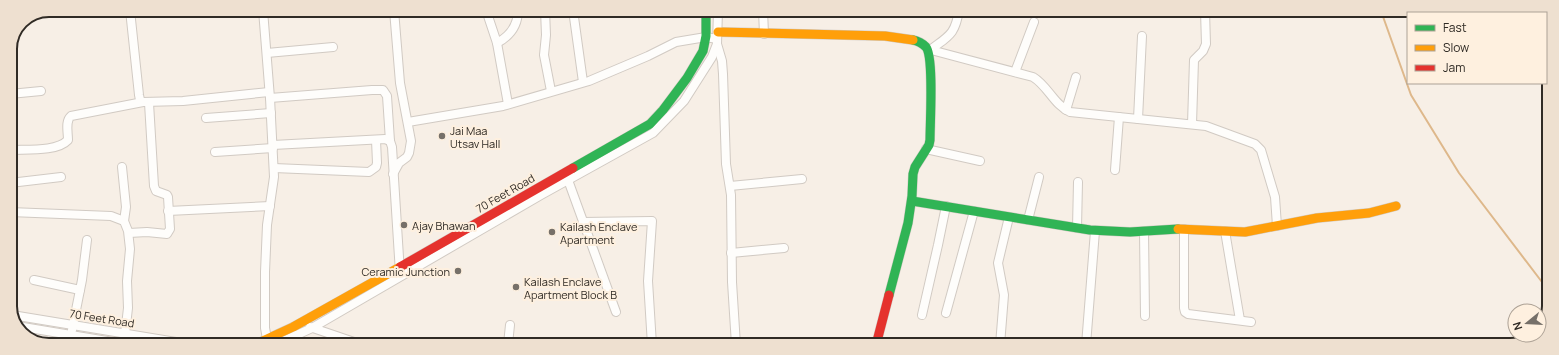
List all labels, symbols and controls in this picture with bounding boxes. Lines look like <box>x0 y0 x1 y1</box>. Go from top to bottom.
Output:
legend <box>1407 12 1547 84</box>
text: Fast <box>1443 19 1467 36</box>
text: Slow <box>1443 39 1469 56</box>
text: Jam <box>1443 59 1465 76</box>
place label: Jai Maa Utsav Hall <box>450 123 500 151</box>
marker: Jai Maa Utsav Hall <box>437 131 447 141</box>
street label: 70 Feet Road <box>473 170 537 216</box>
place label: Ajay Bhawan <box>412 218 475 233</box>
place label: Kailash Enclave Apartment <box>560 219 638 247</box>
marker: Ajay Bhawan <box>399 220 409 230</box>
marker: Kailash Enclave Apartment <box>547 227 557 237</box>
place label: Ceramic Junction <box>361 264 450 279</box>
marker: Ceramic Junction <box>453 266 463 276</box>
place label: Kailash Enclave Apartment Block B <box>524 274 617 302</box>
marker: Kailash Enclave Apartment Block B <box>511 282 521 292</box>
north arrow <box>1507 303 1547 343</box>
street label: 70 Feet Road <box>69 305 135 331</box>
text: N <box>1509 320 1525 332</box>

